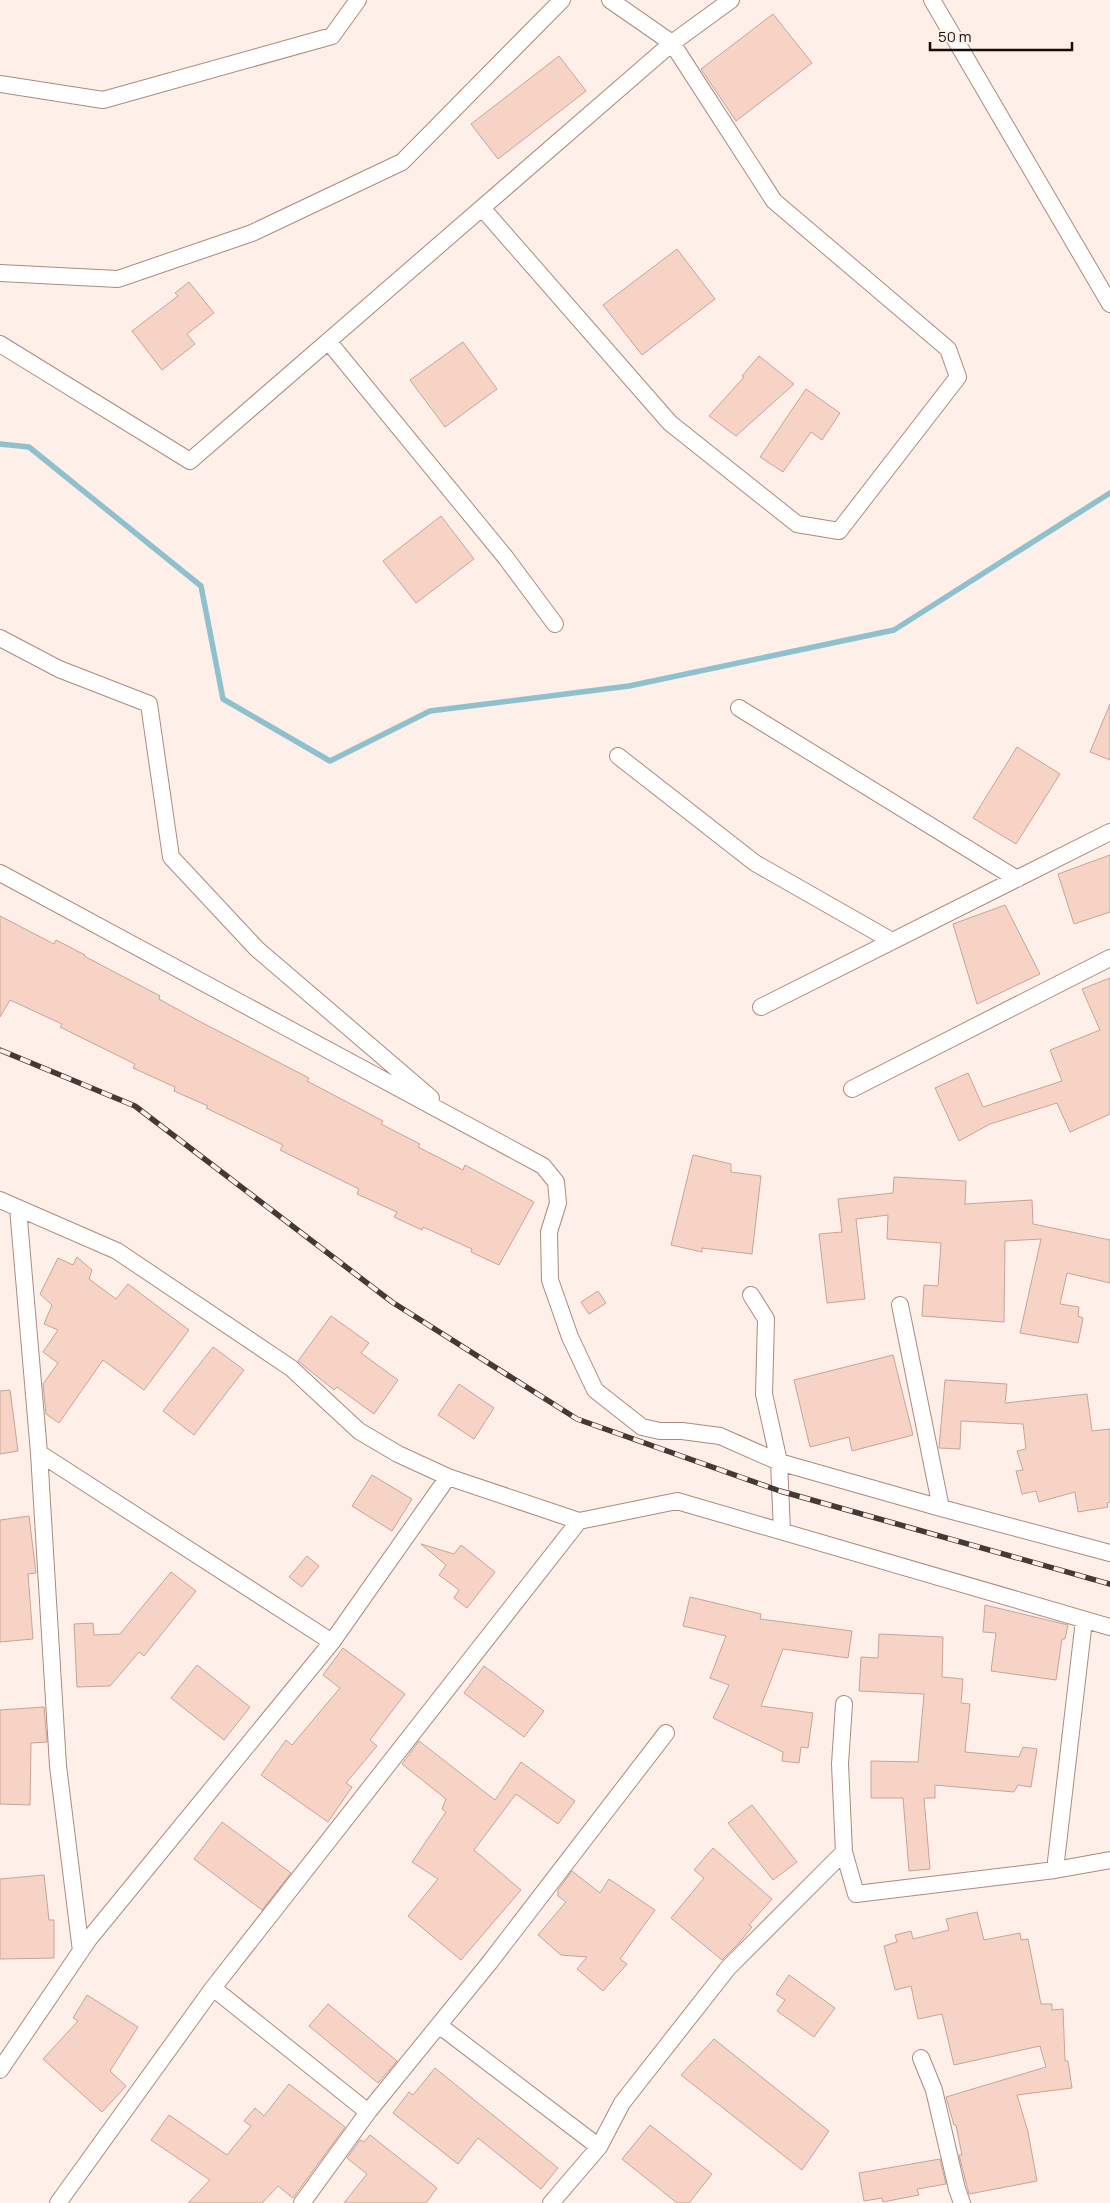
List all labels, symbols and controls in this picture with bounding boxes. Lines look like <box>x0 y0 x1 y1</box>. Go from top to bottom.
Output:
scale bar <box>930 20 1072 52</box>
text: 50 m <box>938 26 972 47</box>

